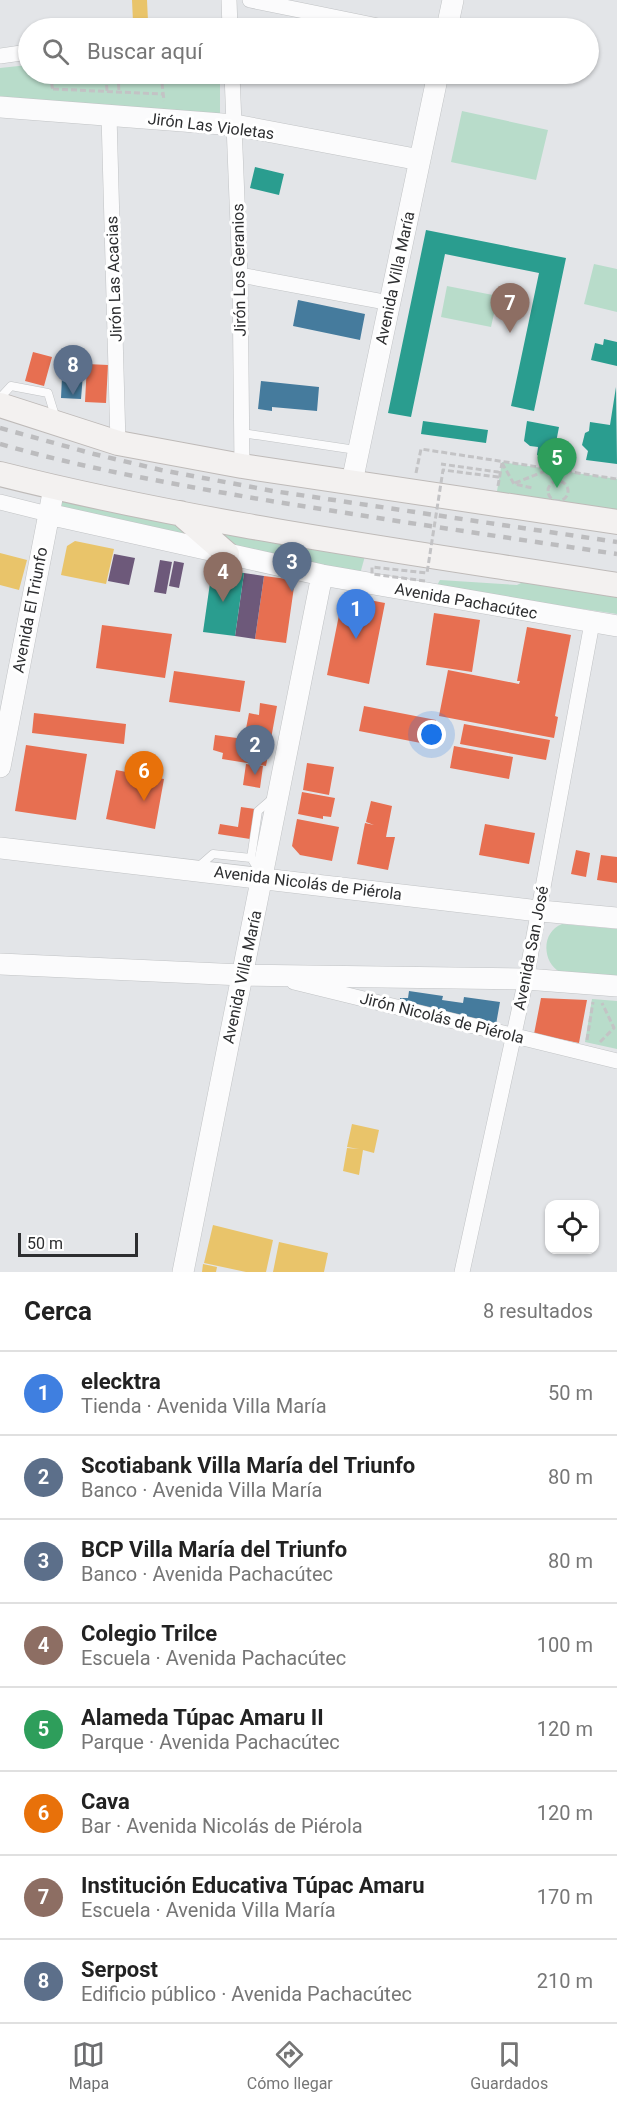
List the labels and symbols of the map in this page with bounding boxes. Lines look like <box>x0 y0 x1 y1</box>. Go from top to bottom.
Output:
street label: Jirón Las Violetas <box>147 109 275 143</box>
street label: Jirón Los Geranios <box>228 203 250 337</box>
street label: Avenida Villa María <box>372 210 418 346</box>
street label: Jirón Las Acacias <box>102 216 126 342</box>
pin: 7 <box>490 284 530 333</box>
pin: 8 <box>54 346 92 395</box>
pin: 5 <box>538 438 576 488</box>
pin: 3 <box>272 542 312 592</box>
street label: Avenida El Triunfo <box>8 545 52 675</box>
pin: 4 <box>204 552 242 602</box>
street label: Avenida Pachacútec <box>393 579 539 623</box>
pin: 1 <box>336 590 376 639</box>
your location <box>417 720 446 749</box>
pin: 2 <box>236 726 274 775</box>
pin: 6 <box>124 752 164 801</box>
street label: Avenida Nicolás de Piérola <box>213 862 403 904</box>
street label: Avenida San José <box>510 884 552 1012</box>
street label: Avenida Villa María <box>219 909 265 1045</box>
street label: Jirón Nicolás de Piérola <box>358 988 526 1048</box>
scale bar <box>18 1230 138 1258</box>

